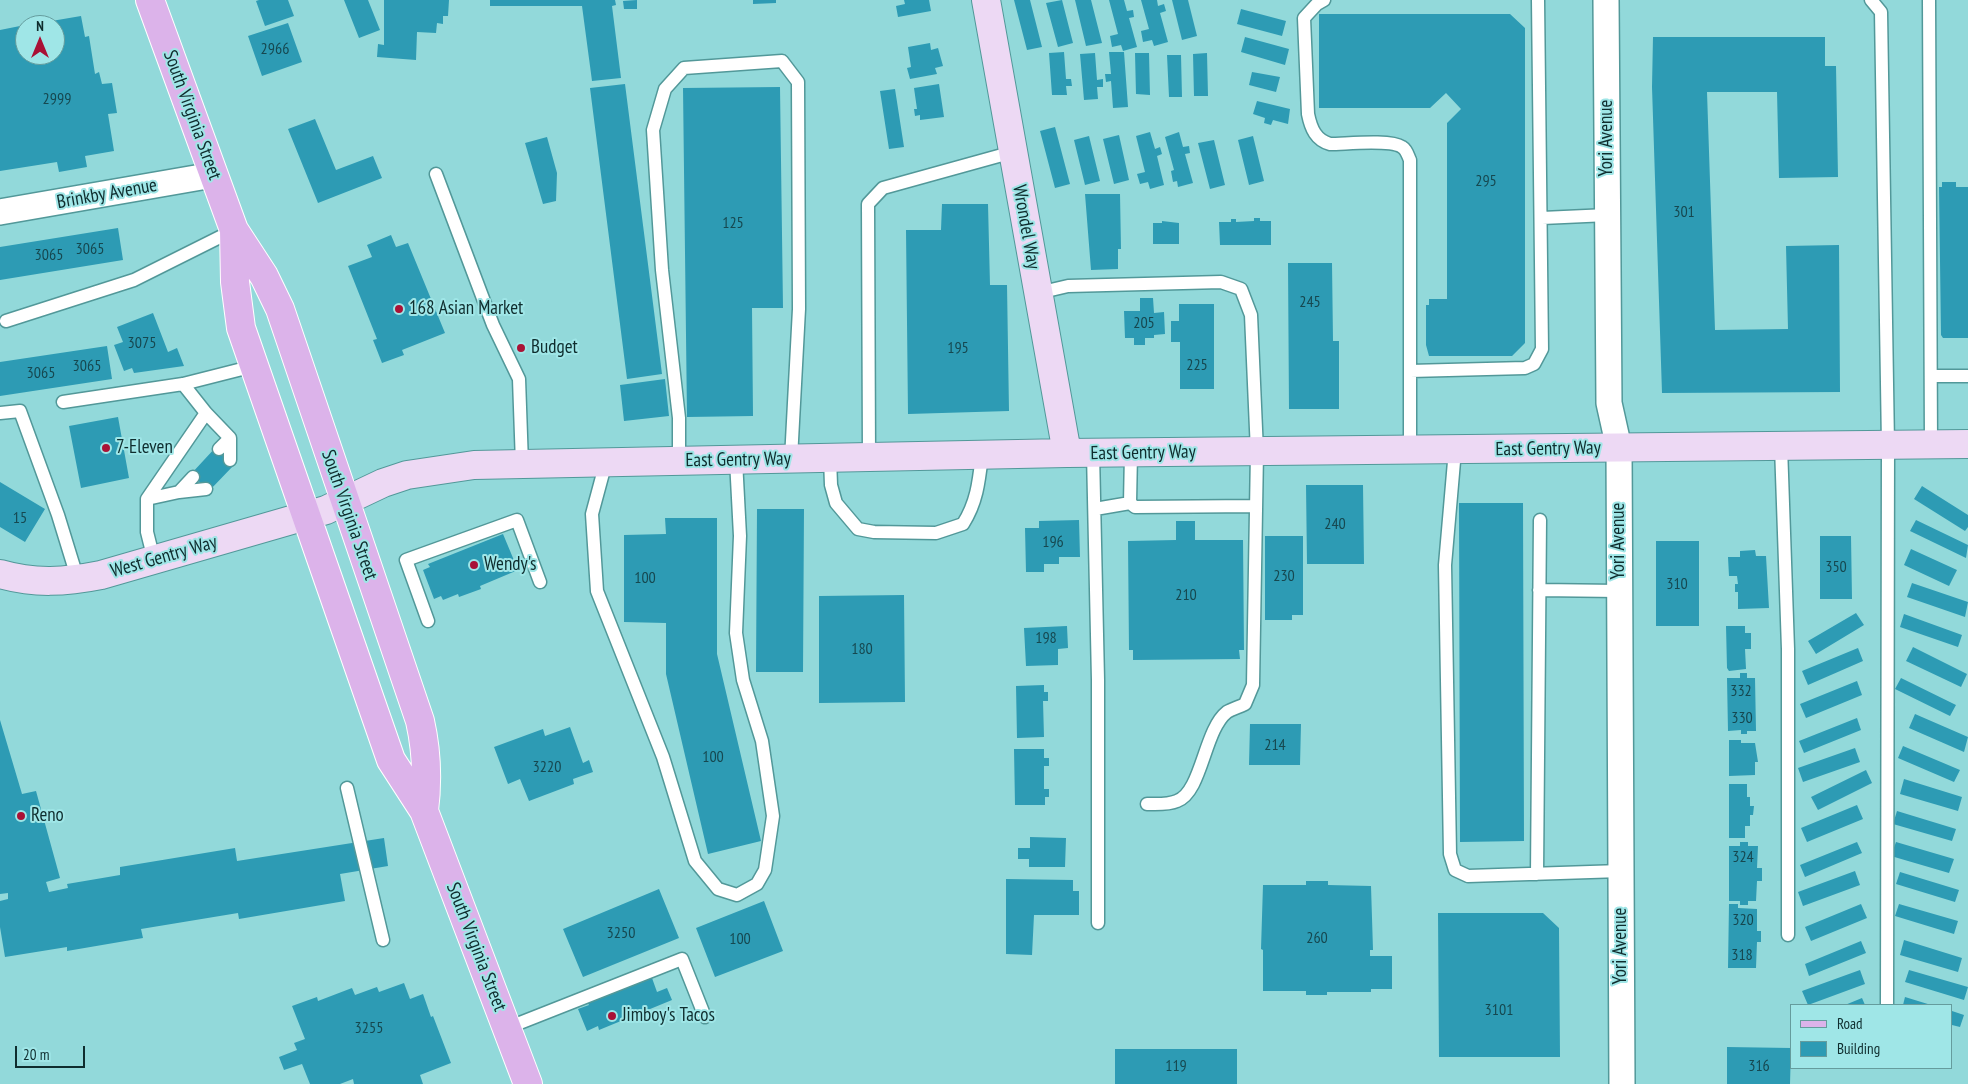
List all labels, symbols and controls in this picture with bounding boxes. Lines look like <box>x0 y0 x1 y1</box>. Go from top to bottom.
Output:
north arrow <box>15 15 65 65</box>
text: N <box>36 17 44 35</box>
house number: 2966 <box>261 39 289 59</box>
street label: South Virginia Street <box>158 47 226 183</box>
house number: 2999 <box>43 89 71 109</box>
street label: Yori Avenue <box>1596 100 1618 176</box>
house number: 295 <box>1475 171 1497 191</box>
street label: Brinkby Avenue <box>55 174 159 214</box>
street label: Wrondel Way <box>1007 183 1045 271</box>
house number: 301 <box>1673 202 1695 222</box>
house number: 125 <box>722 213 744 233</box>
house number: 3065 <box>76 239 104 259</box>
house number: 3065 <box>35 245 63 265</box>
house number: 245 <box>1299 292 1321 312</box>
place label: 168 Asian Market <box>409 298 523 320</box>
marker: 168 Asian Market <box>393 303 405 315</box>
house number: 205 <box>1133 313 1155 333</box>
house number: 3075 <box>128 333 156 353</box>
place label: Budget <box>531 337 578 359</box>
house number: 195 <box>947 338 969 358</box>
marker: Budget <box>515 342 527 354</box>
house number: 225 <box>1186 355 1208 375</box>
house number: 3065 <box>73 356 101 376</box>
house number: 3065 <box>27 363 55 383</box>
place label: 7-Eleven <box>116 437 173 459</box>
street label: East Gentry Way <box>1495 437 1601 461</box>
street label: East Gentry Way <box>1090 441 1196 465</box>
marker: 7-Eleven <box>100 442 112 454</box>
street label: South Virginia Street <box>316 447 382 583</box>
street label: East Gentry Way <box>685 448 791 472</box>
street label: Yori Avenue <box>1608 503 1630 579</box>
house number: 15 <box>13 508 27 528</box>
house number: 240 <box>1324 514 1346 534</box>
street label: West Gentry Way <box>108 531 220 583</box>
house number: 196 <box>1042 532 1064 552</box>
place label: Wendy's <box>484 554 537 576</box>
house number: 350 <box>1825 557 1847 577</box>
marker: Wendy's <box>468 559 480 571</box>
house number: 230 <box>1273 566 1295 586</box>
house number: 100 <box>634 568 656 588</box>
house number: 310 <box>1666 574 1688 594</box>
house number: 210 <box>1175 585 1197 605</box>
house number: 198 <box>1035 628 1057 648</box>
house number: 180 <box>851 639 873 659</box>
house number: 332 <box>1730 681 1752 701</box>
house number: 330 <box>1731 708 1753 728</box>
house number: 214 <box>1264 735 1286 755</box>
house number: 100 <box>702 747 724 767</box>
house number: 3220 <box>533 757 561 777</box>
place label: Reno <box>31 805 64 827</box>
marker: Reno <box>15 810 27 822</box>
house number: 324 <box>1732 847 1754 867</box>
street label: South Virginia Street <box>441 879 511 1015</box>
street label: Yori Avenue <box>1610 908 1632 984</box>
house number: 320 <box>1732 910 1754 930</box>
house number: 3250 <box>607 923 635 943</box>
house number: 260 <box>1306 928 1328 948</box>
house number: 100 <box>729 929 751 949</box>
house number: 318 <box>1731 945 1753 965</box>
house number: 3101 <box>1485 1000 1513 1020</box>
legend <box>1790 1004 1953 1069</box>
place label: Jimboy's Tacos <box>622 1005 715 1027</box>
marker: Jimboy's Tacos <box>606 1010 618 1022</box>
text: Road <box>1837 1014 1863 1033</box>
house number: 3255 <box>355 1018 383 1038</box>
scale bar <box>18 1036 88 1068</box>
text: Building <box>1837 1039 1880 1058</box>
text: 20 m <box>23 1045 49 1064</box>
house number: 119 <box>1165 1056 1187 1076</box>
house number: 316 <box>1748 1056 1770 1076</box>

